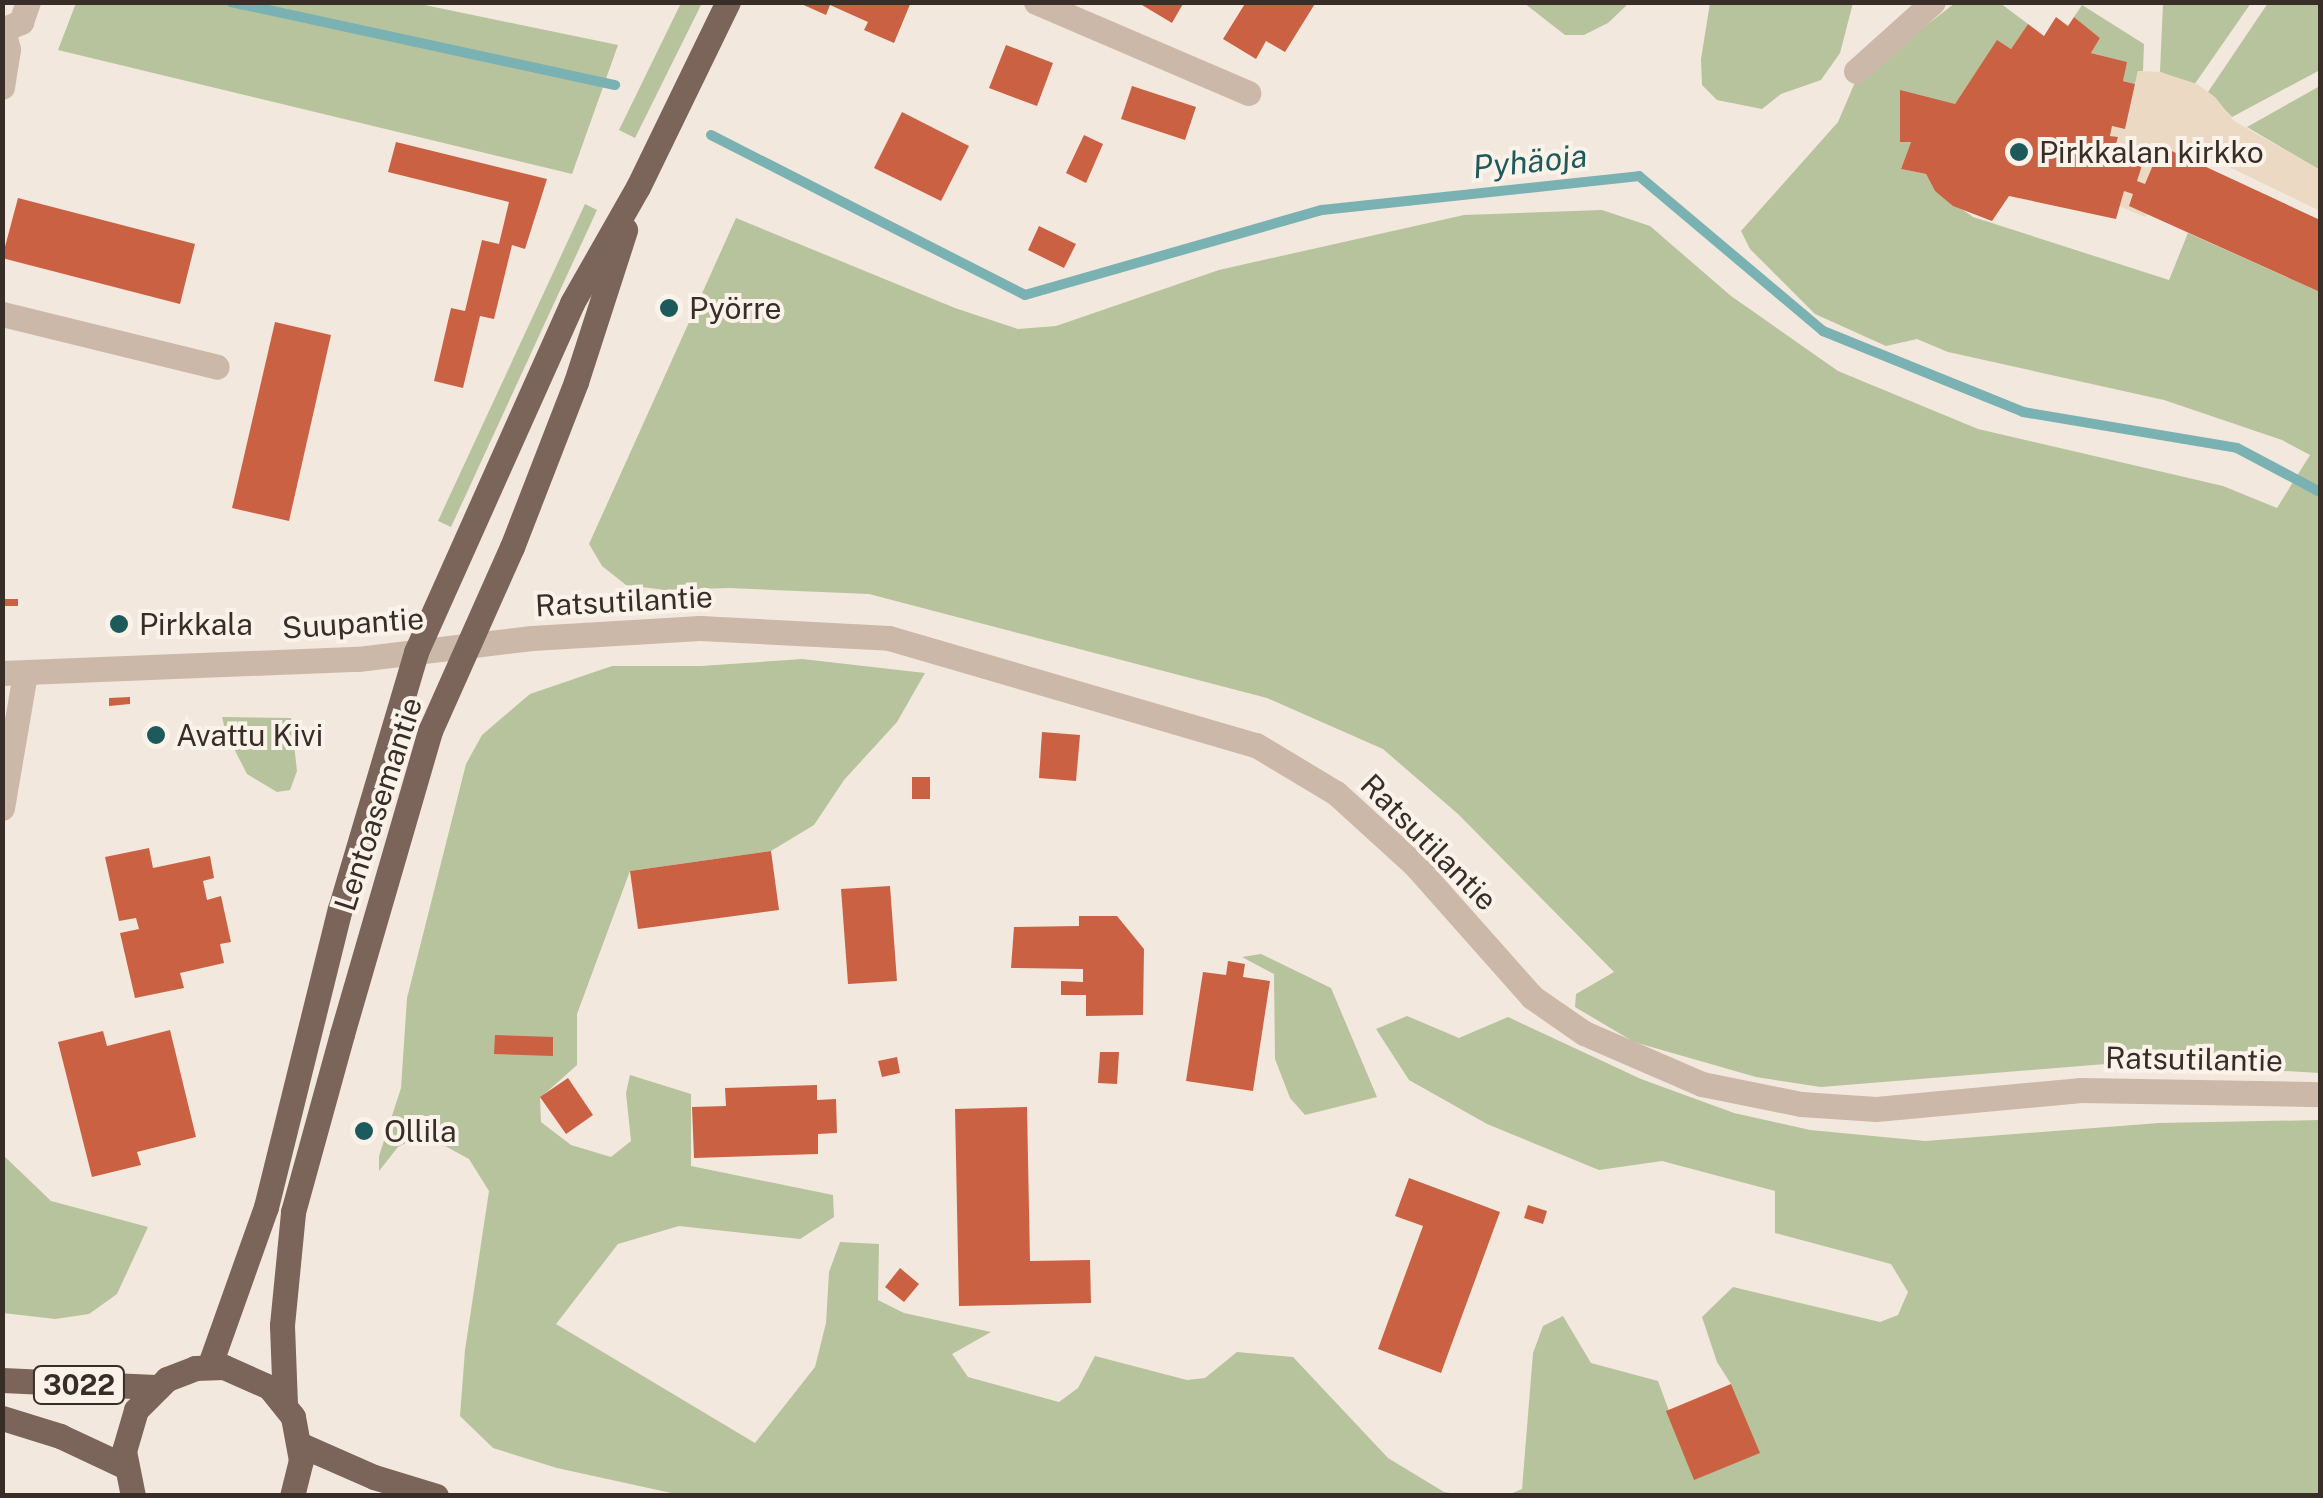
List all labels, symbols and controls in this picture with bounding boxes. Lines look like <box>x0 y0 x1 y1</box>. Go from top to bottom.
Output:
place label: Pirkkalan kirkko <box>2039 134 2264 170</box>
water label: Pyhäoja <box>1471 137 1589 187</box>
marker: Pirkkalan kirkko <box>2008 141 2030 163</box>
place label: Pyörre <box>689 290 782 326</box>
marker: Pyörre <box>658 297 680 319</box>
street label: Ratsutilantie <box>534 578 714 624</box>
street label: Suupantie <box>281 600 425 646</box>
place label: Pirkkala <box>139 606 253 642</box>
marker: Pirkkala <box>108 613 130 635</box>
street label: Lentoasemantie <box>327 693 429 915</box>
place label: Avattu Kivi <box>176 717 323 753</box>
marker: Avattu Kivi <box>145 724 167 746</box>
street label: Ratsutilantie <box>1353 766 1505 918</box>
street label: Ratsutilantie <box>2105 1039 2283 1079</box>
place label: Ollila <box>384 1113 457 1149</box>
marker: Ollila <box>353 1120 375 1142</box>
road number: 3022 <box>32 1362 126 1408</box>

